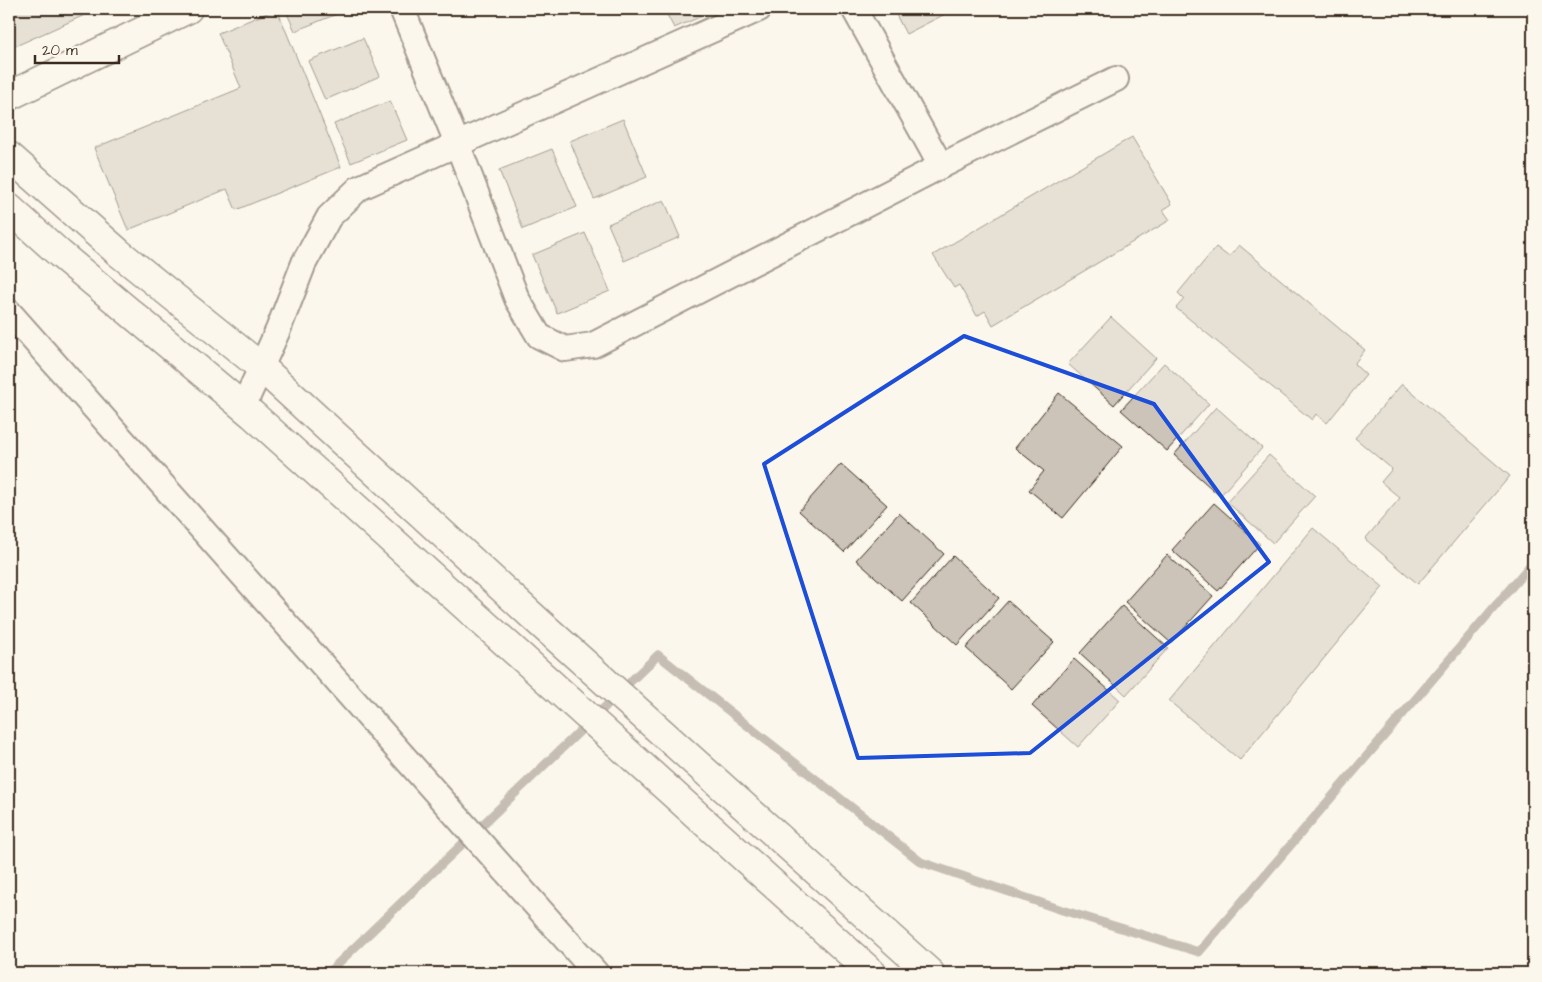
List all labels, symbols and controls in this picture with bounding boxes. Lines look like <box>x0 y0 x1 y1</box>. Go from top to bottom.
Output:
scale bar <box>35 32 119 64</box>
text: 20 m <box>42 40 78 61</box>

